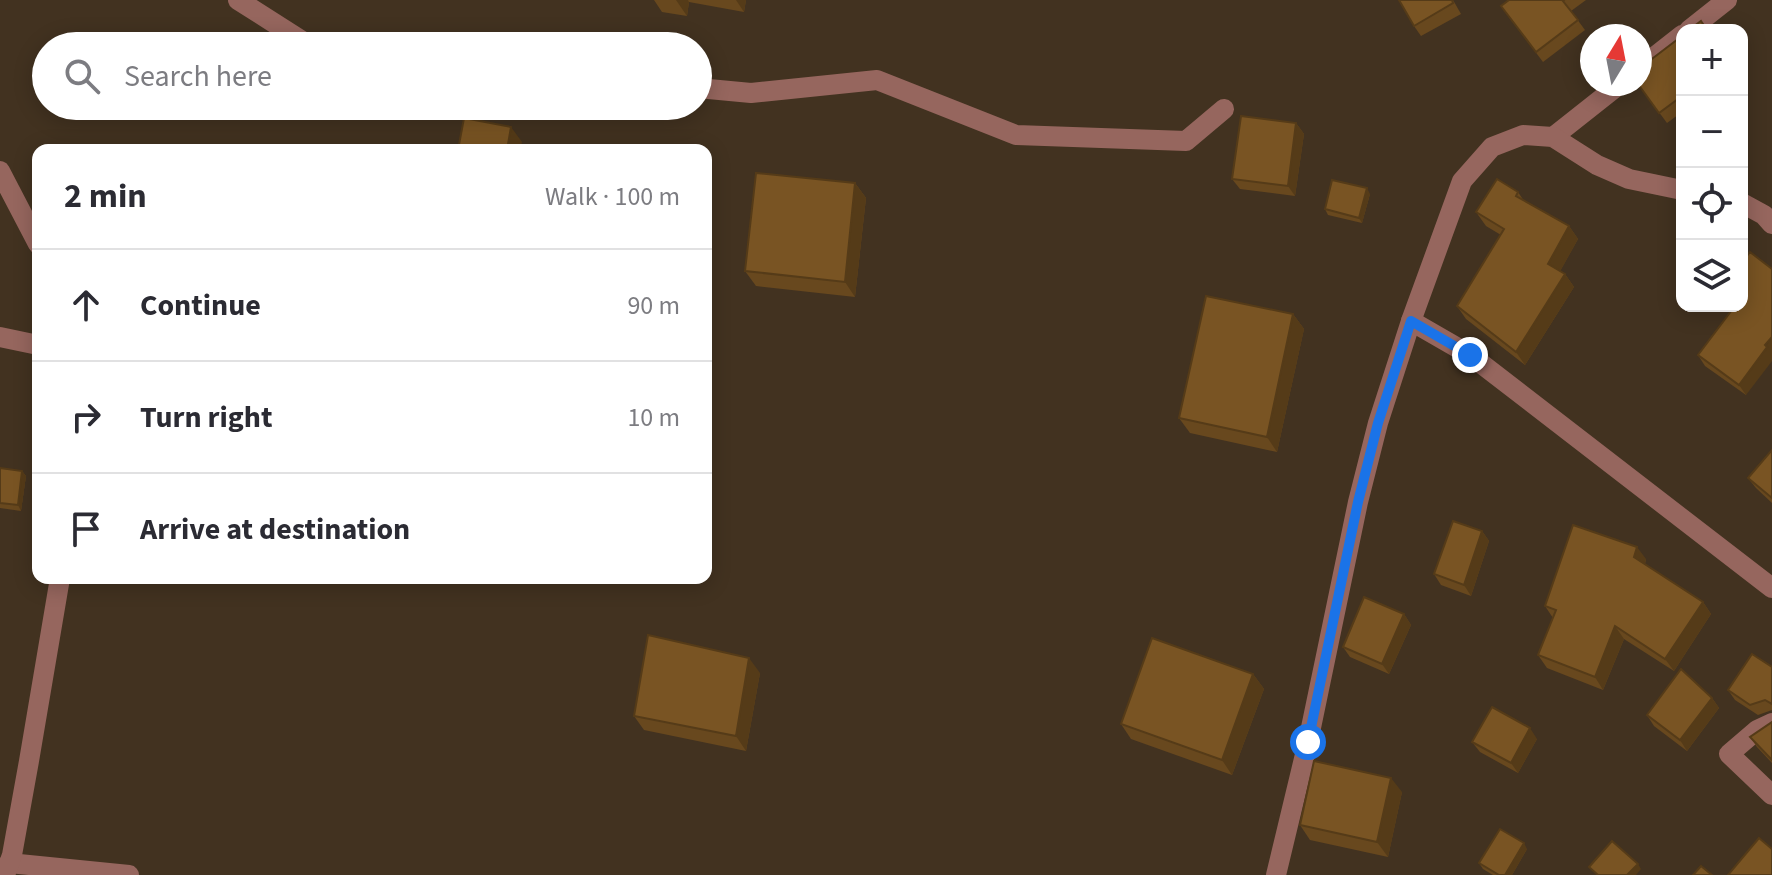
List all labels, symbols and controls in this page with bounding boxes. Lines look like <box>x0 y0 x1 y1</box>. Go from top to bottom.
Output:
north arrow <box>1580 24 1652 96</box>
map controls <box>1676 24 1748 312</box>
button: + <box>1676 24 1748 96</box>
search box <box>32 32 712 120</box>
icon: search <box>60 54 104 98</box>
text: Search here <box>124 55 272 98</box>
button: − <box>1676 96 1748 168</box>
button: locate <box>1676 168 1748 240</box>
text: 2 min <box>64 172 147 221</box>
text: Walk · 100 m <box>545 178 680 215</box>
button: layers <box>1676 240 1748 312</box>
icon: ahead <box>64 283 108 327</box>
text: Continue <box>140 284 261 327</box>
text: 90 m <box>627 287 680 324</box>
route end <box>1452 337 1488 373</box>
icon: right <box>64 395 108 439</box>
text: Turn right <box>140 396 272 439</box>
text: 10 m <box>627 399 680 436</box>
icon: arrive <box>64 507 108 551</box>
text: Arrive at destination <box>140 508 410 551</box>
route start <box>1290 724 1326 760</box>

